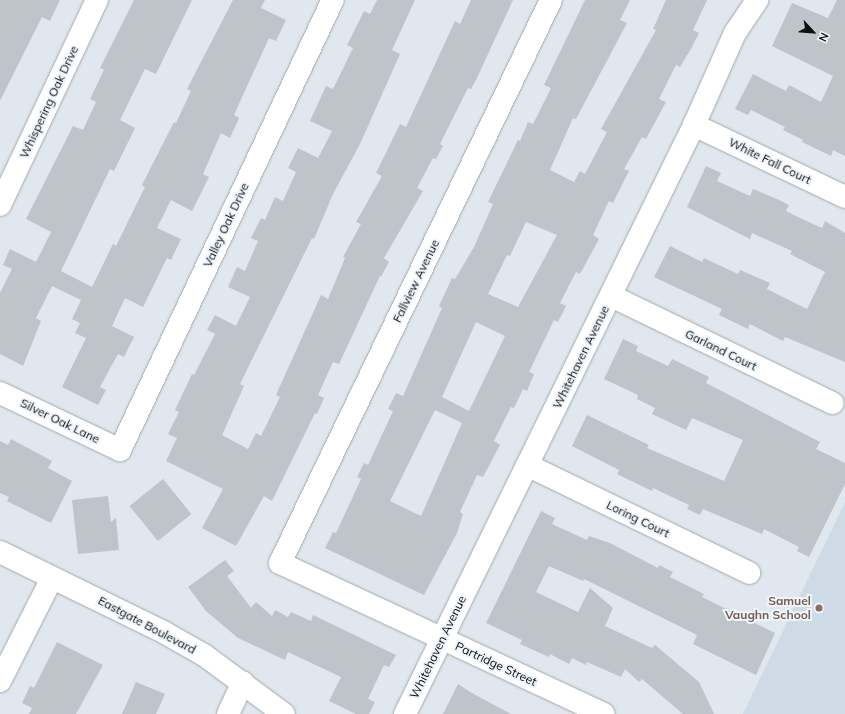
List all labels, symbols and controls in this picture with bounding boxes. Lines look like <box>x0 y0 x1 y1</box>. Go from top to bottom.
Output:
north arrow <box>793 12 833 52</box>
text: N <box>816 30 832 44</box>
street label: Whispering Oak Drive <box>17 44 81 160</box>
street label: White Fall Court <box>726 135 814 187</box>
street label: Valley Oak Drive <box>200 181 252 269</box>
street label: Fallview Avenue <box>390 237 442 325</box>
street label: Whitehaven Avenue <box>550 303 612 411</box>
street label: Garland Court <box>683 326 759 374</box>
street label: Silver Oak Lane <box>18 396 102 446</box>
street label: Loring Court <box>604 498 672 540</box>
street label: Eastgate Boulevard <box>96 593 198 657</box>
street label: Whitehaven Avenue <box>407 593 469 701</box>
place label: Samuel Vaughn School <box>725 594 811 622</box>
marker: Samuel Vaughn School <box>814 603 824 613</box>
street label: Partridge Street <box>453 639 539 689</box>

